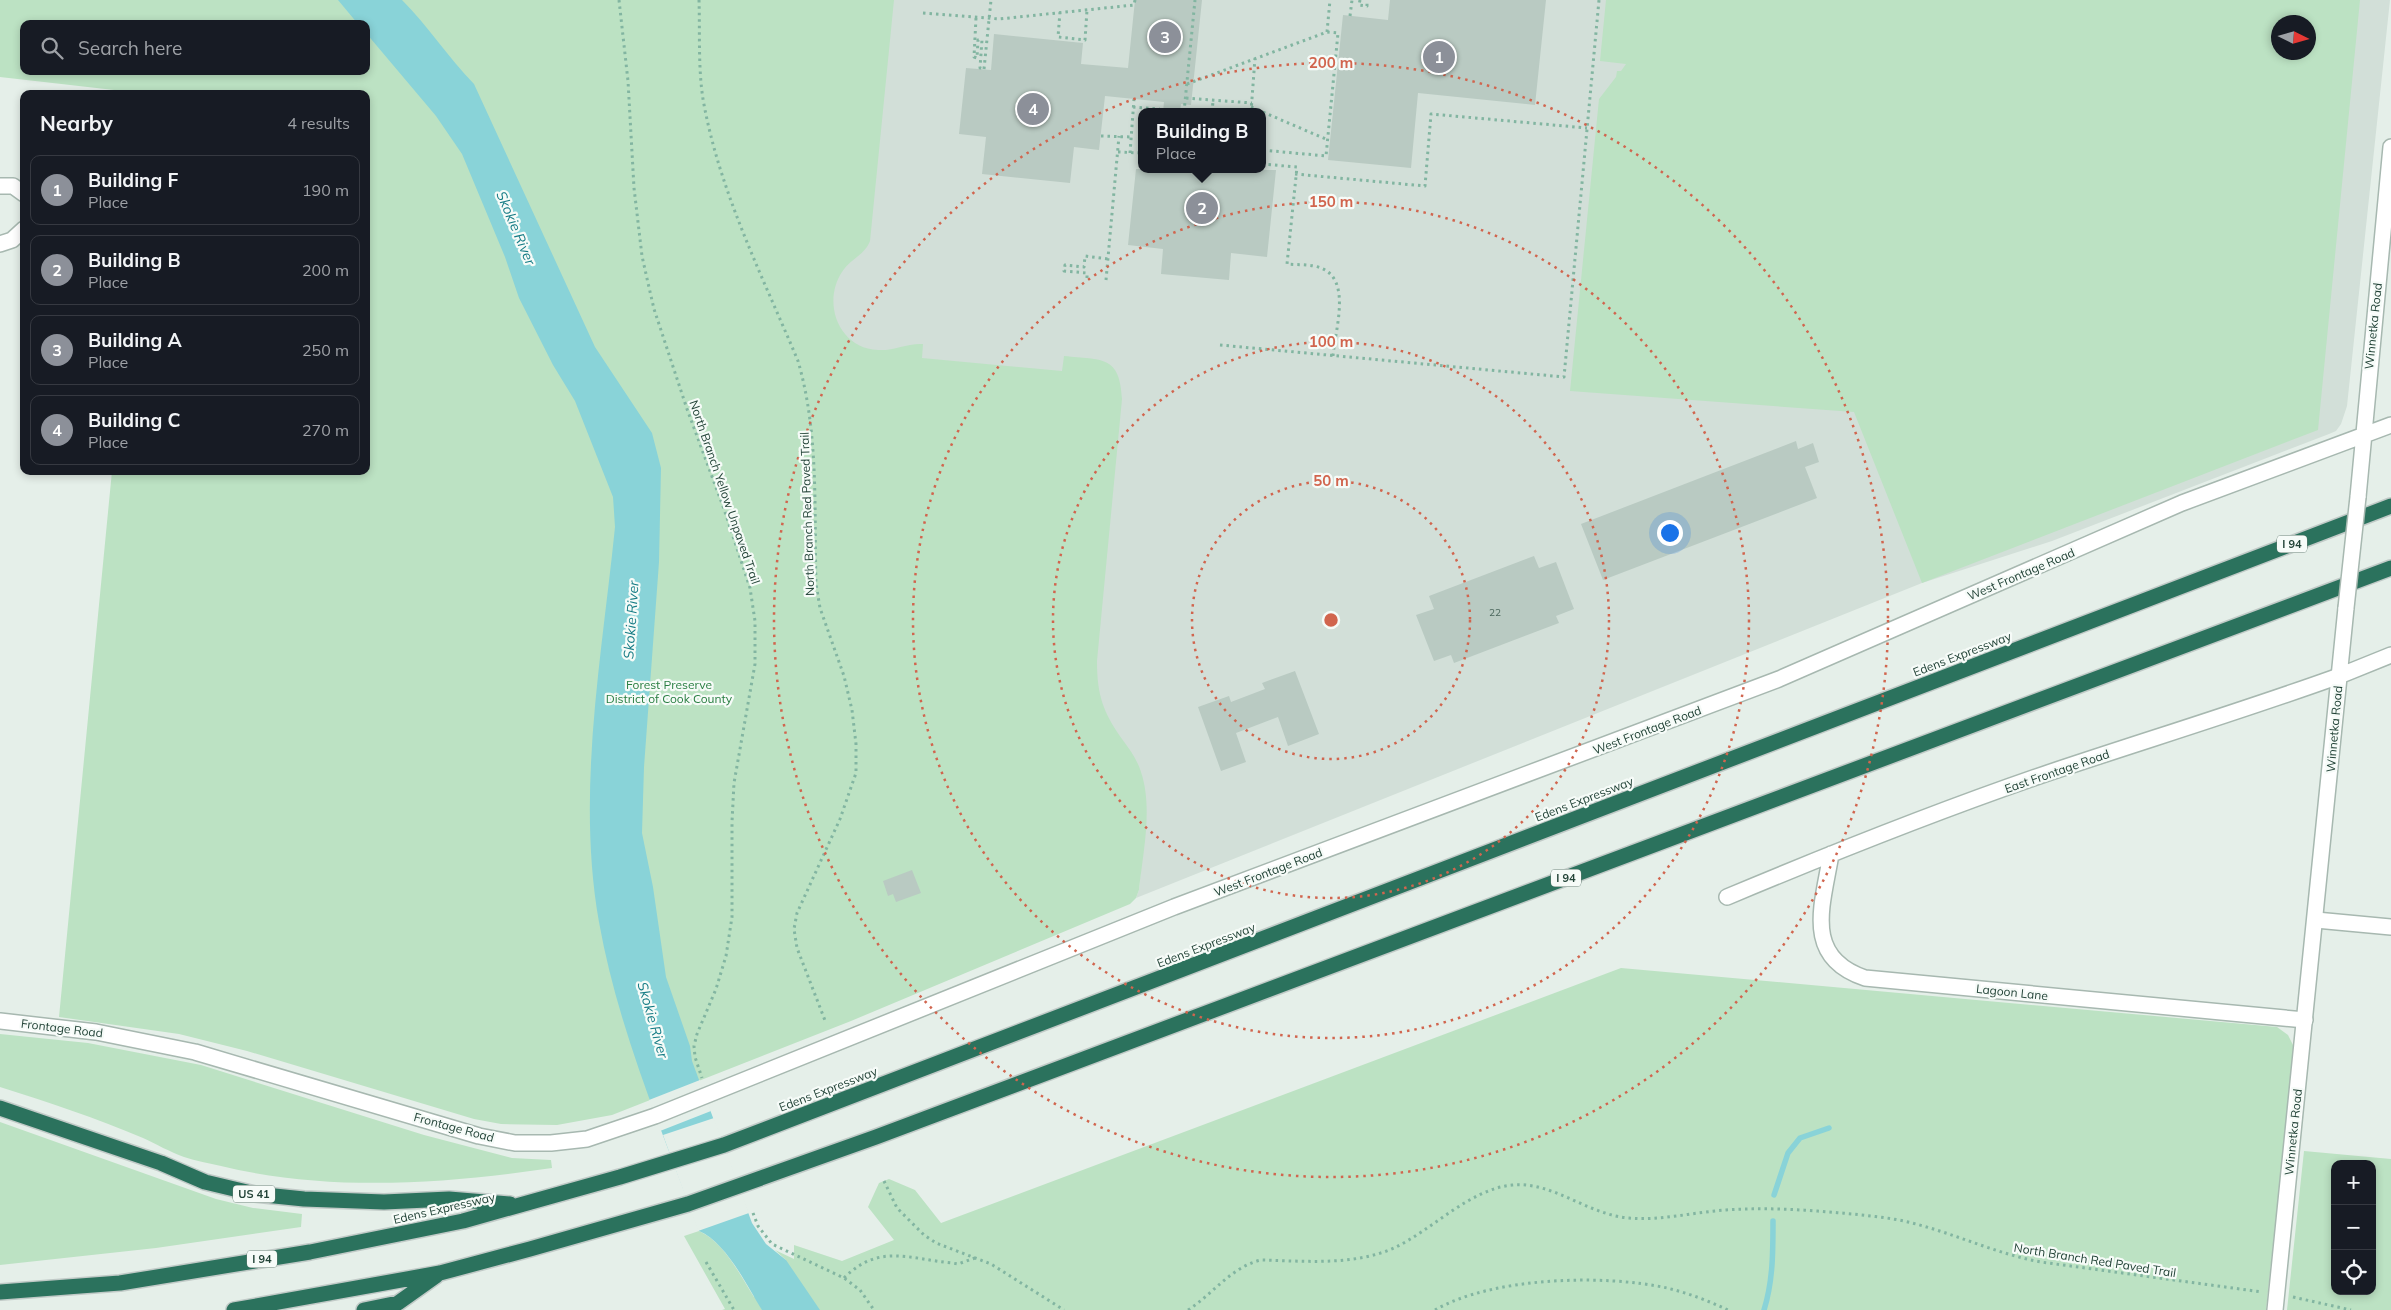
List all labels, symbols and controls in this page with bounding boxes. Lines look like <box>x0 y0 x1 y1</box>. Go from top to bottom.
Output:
north arrow <box>2271 15 2316 60</box>
pin: 3 <box>1149 18 1181 56</box>
search box <box>20 20 370 75</box>
icon: search <box>38 34 66 62</box>
text: Search here <box>78 36 182 60</box>
pin: 1 <box>1423 38 1455 76</box>
text: 200 m <box>1309 53 1353 72</box>
pin: 4 <box>1017 90 1049 128</box>
popup <box>1138 108 1266 173</box>
text: Nearby <box>40 110 113 136</box>
text: 4 results <box>287 113 350 133</box>
text: Building B <box>1156 119 1248 143</box>
text: Place <box>1156 143 1196 163</box>
text: Building F <box>88 168 178 192</box>
text: 1 <box>52 180 62 200</box>
text: 190 m <box>302 180 349 200</box>
water label: Skokie River <box>492 188 540 269</box>
pin: 2 <box>1186 189 1218 227</box>
text: Place <box>88 192 128 212</box>
text: 150 m <box>1309 192 1353 211</box>
text: Building B <box>88 248 181 272</box>
text: 2 <box>52 260 62 280</box>
text: 200 m <box>302 260 349 280</box>
text: Place <box>88 272 128 292</box>
street label: Winnetka Road <box>2361 282 2385 370</box>
text: Building A <box>88 328 182 352</box>
text: 100 m <box>1309 332 1353 351</box>
text: 3 <box>52 340 62 360</box>
text: 250 m <box>302 340 349 360</box>
text: Place <box>88 352 128 372</box>
street label: North Branch Yellow Unpaved Trail <box>686 398 764 586</box>
text: Building C <box>88 408 181 432</box>
text: 4 <box>52 420 62 440</box>
text: 270 m <box>302 420 349 440</box>
text: Place <box>88 432 128 452</box>
street label: North Branch Red Paved Trail <box>797 432 817 596</box>
text: 50 m <box>1313 471 1349 490</box>
your location <box>1657 520 1683 546</box>
road number: I 94 <box>2277 536 2307 552</box>
street label: West Frontage Road <box>1965 545 2077 603</box>
water label: Skokie River <box>619 579 643 660</box>
house number: 22 <box>1489 606 1501 619</box>
centre of rings <box>1322 611 1340 629</box>
street label: Edens Expressway <box>1911 628 2014 680</box>
park label: Forest Preserve District of Cook County <box>606 677 733 706</box>
street label: Winnetka Road <box>2323 685 2345 773</box>
street label: West Frontage Road <box>1591 702 1703 758</box>
street label: East Frontage Road <box>2003 746 2111 796</box>
street label: Edens Expressway <box>1533 773 1636 825</box>
street label: West Frontage Road <box>1212 844 1324 900</box>
road number: I 94 <box>1551 870 1581 886</box>
street label: Edens Expressway <box>1155 919 1258 971</box>
water label: Skokie River <box>634 980 673 1061</box>
street label: Lagoon Lane <box>1975 981 2049 1003</box>
street label: Frontage Road <box>20 1016 104 1040</box>
street label: Edens Expressway <box>777 1063 880 1115</box>
street label: Winnetka Road <box>2281 1088 2305 1176</box>
street label: Frontage Road <box>412 1109 496 1145</box>
map controls <box>2331 1160 2376 1295</box>
button: + <box>2331 1160 2376 1205</box>
road number: US 41 <box>233 1186 275 1202</box>
street label: Edens Expressway <box>392 1189 497 1227</box>
button: − <box>2331 1205 2376 1250</box>
street label: North Branch Red Paved Trail <box>2013 1240 2177 1280</box>
road number: I 94 <box>247 1250 277 1268</box>
button: locate <box>2331 1250 2376 1295</box>

